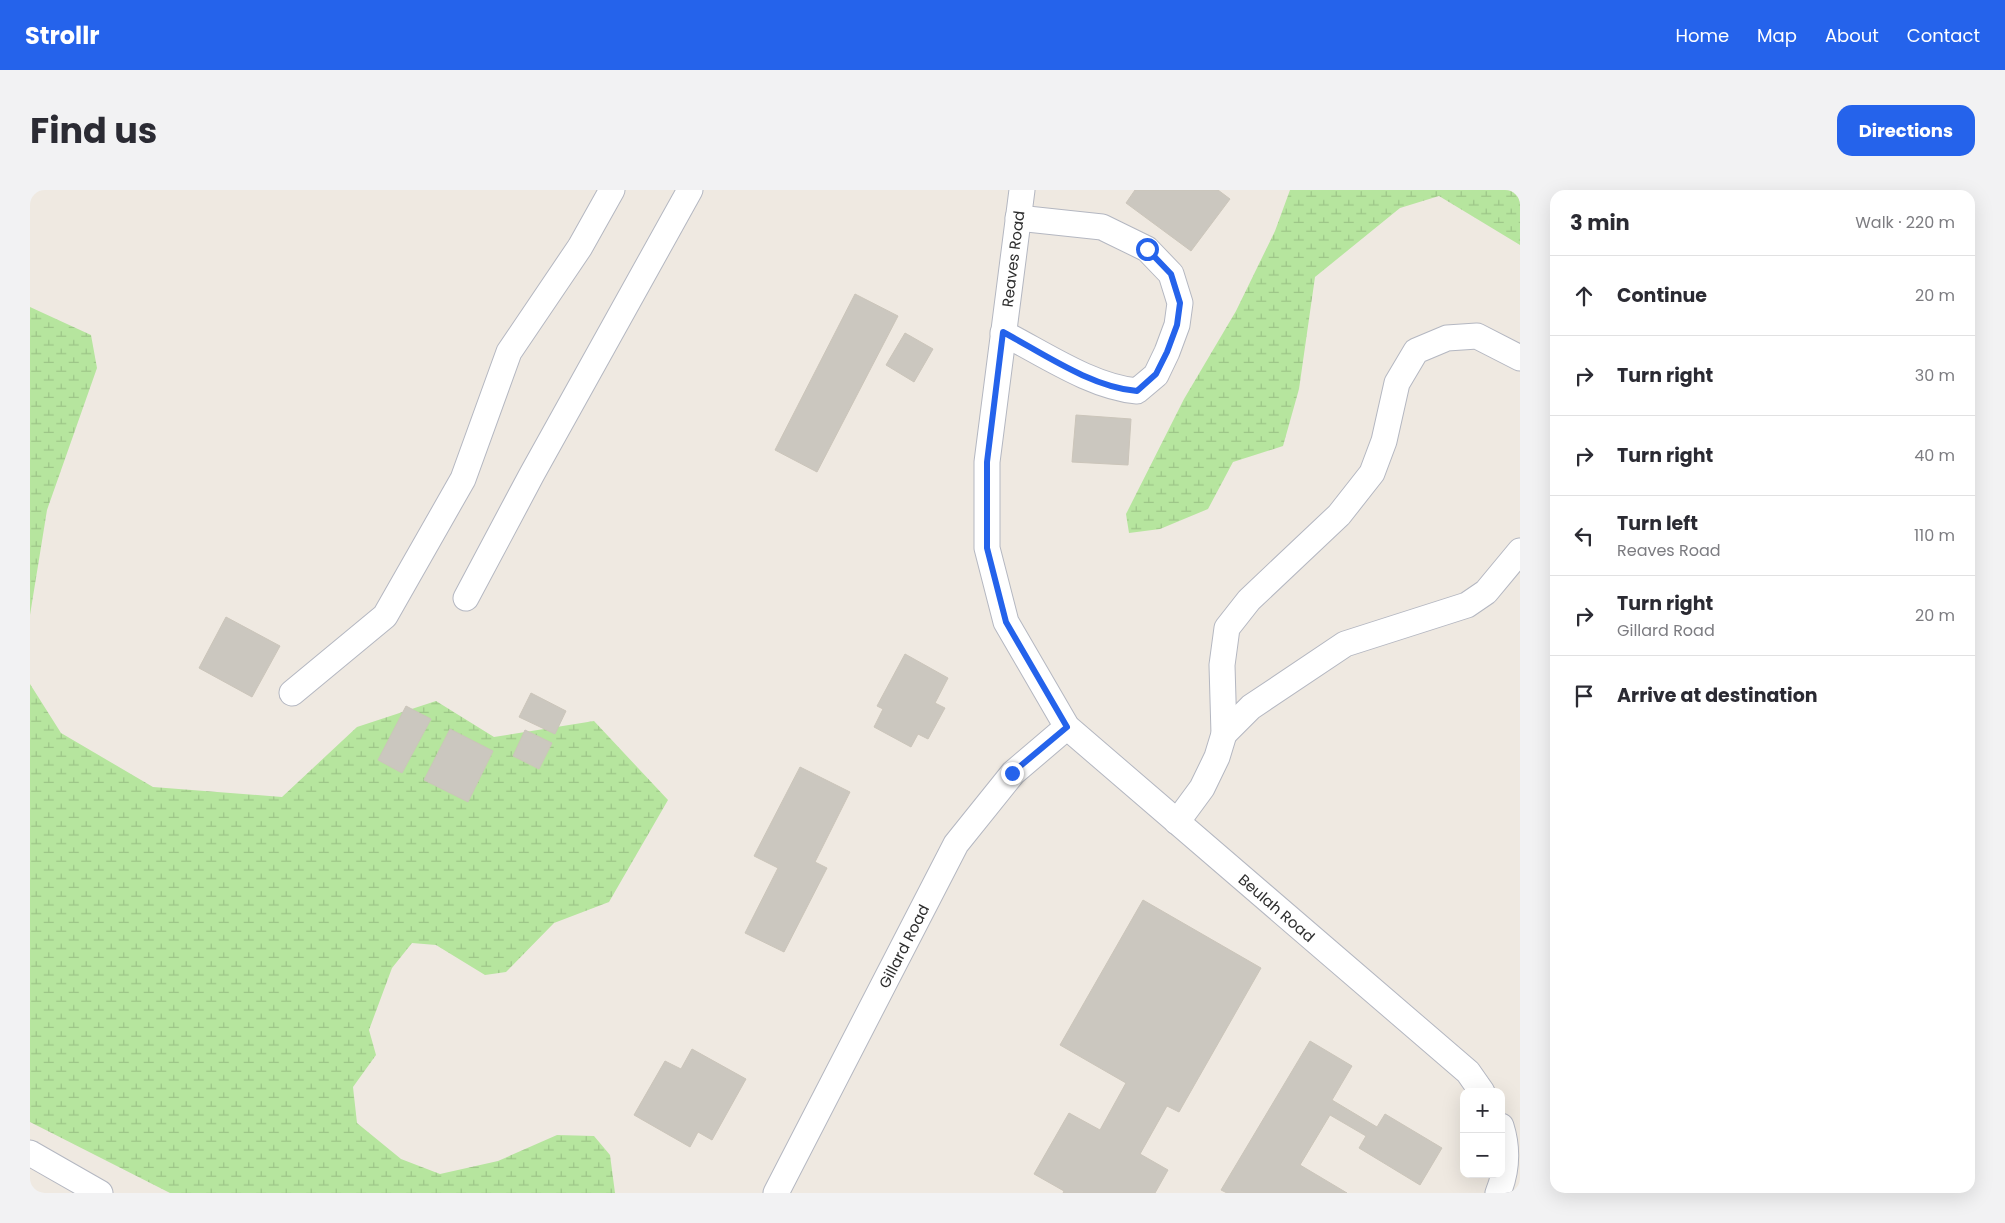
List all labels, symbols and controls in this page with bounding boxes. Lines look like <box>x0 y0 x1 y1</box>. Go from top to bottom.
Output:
text: Strollr <box>25 19 100 52</box>
text: Home <box>1675 23 1729 48</box>
text: Map <box>1757 23 1797 48</box>
text: About <box>1825 23 1879 48</box>
text: Contact <box>1907 23 1980 48</box>
button: Directions <box>1837 105 1975 156</box>
text: Find us <box>30 106 157 155</box>
text: 3 min <box>1570 208 1630 237</box>
street label: Reaves Road <box>997 210 1029 308</box>
text: Walk · 220 m <box>1855 211 1955 234</box>
route start <box>1136 238 1159 261</box>
icon: ahead <box>1570 282 1598 310</box>
text: Continue <box>1617 282 1707 309</box>
text: 20 m <box>1915 284 1955 307</box>
icon: right <box>1570 362 1598 390</box>
text: Turn right <box>1617 362 1713 389</box>
text: 30 m <box>1915 364 1955 387</box>
icon: right <box>1570 442 1598 470</box>
text: Turn right <box>1617 442 1713 469</box>
text: 40 m <box>1914 444 1955 467</box>
text: Turn left <box>1617 510 1698 537</box>
icon: left <box>1570 522 1598 550</box>
text: 110 m <box>1914 524 1955 547</box>
text: Reaves Road <box>1617 539 1721 562</box>
text: Turn right <box>1617 590 1713 617</box>
icon: right <box>1570 602 1598 630</box>
text: 20 m <box>1915 604 1955 627</box>
text: Gillard Road <box>1617 619 1715 642</box>
icon: arrive <box>1570 682 1598 710</box>
text: Arrive at destination <box>1617 682 1818 709</box>
route end <box>1001 762 1024 785</box>
street label: Beulah Road <box>1234 869 1320 946</box>
street label: Gillard Road <box>873 900 934 991</box>
map controls <box>1460 1088 1505 1178</box>
button: + <box>1460 1088 1505 1133</box>
button: − <box>1460 1133 1505 1178</box>

